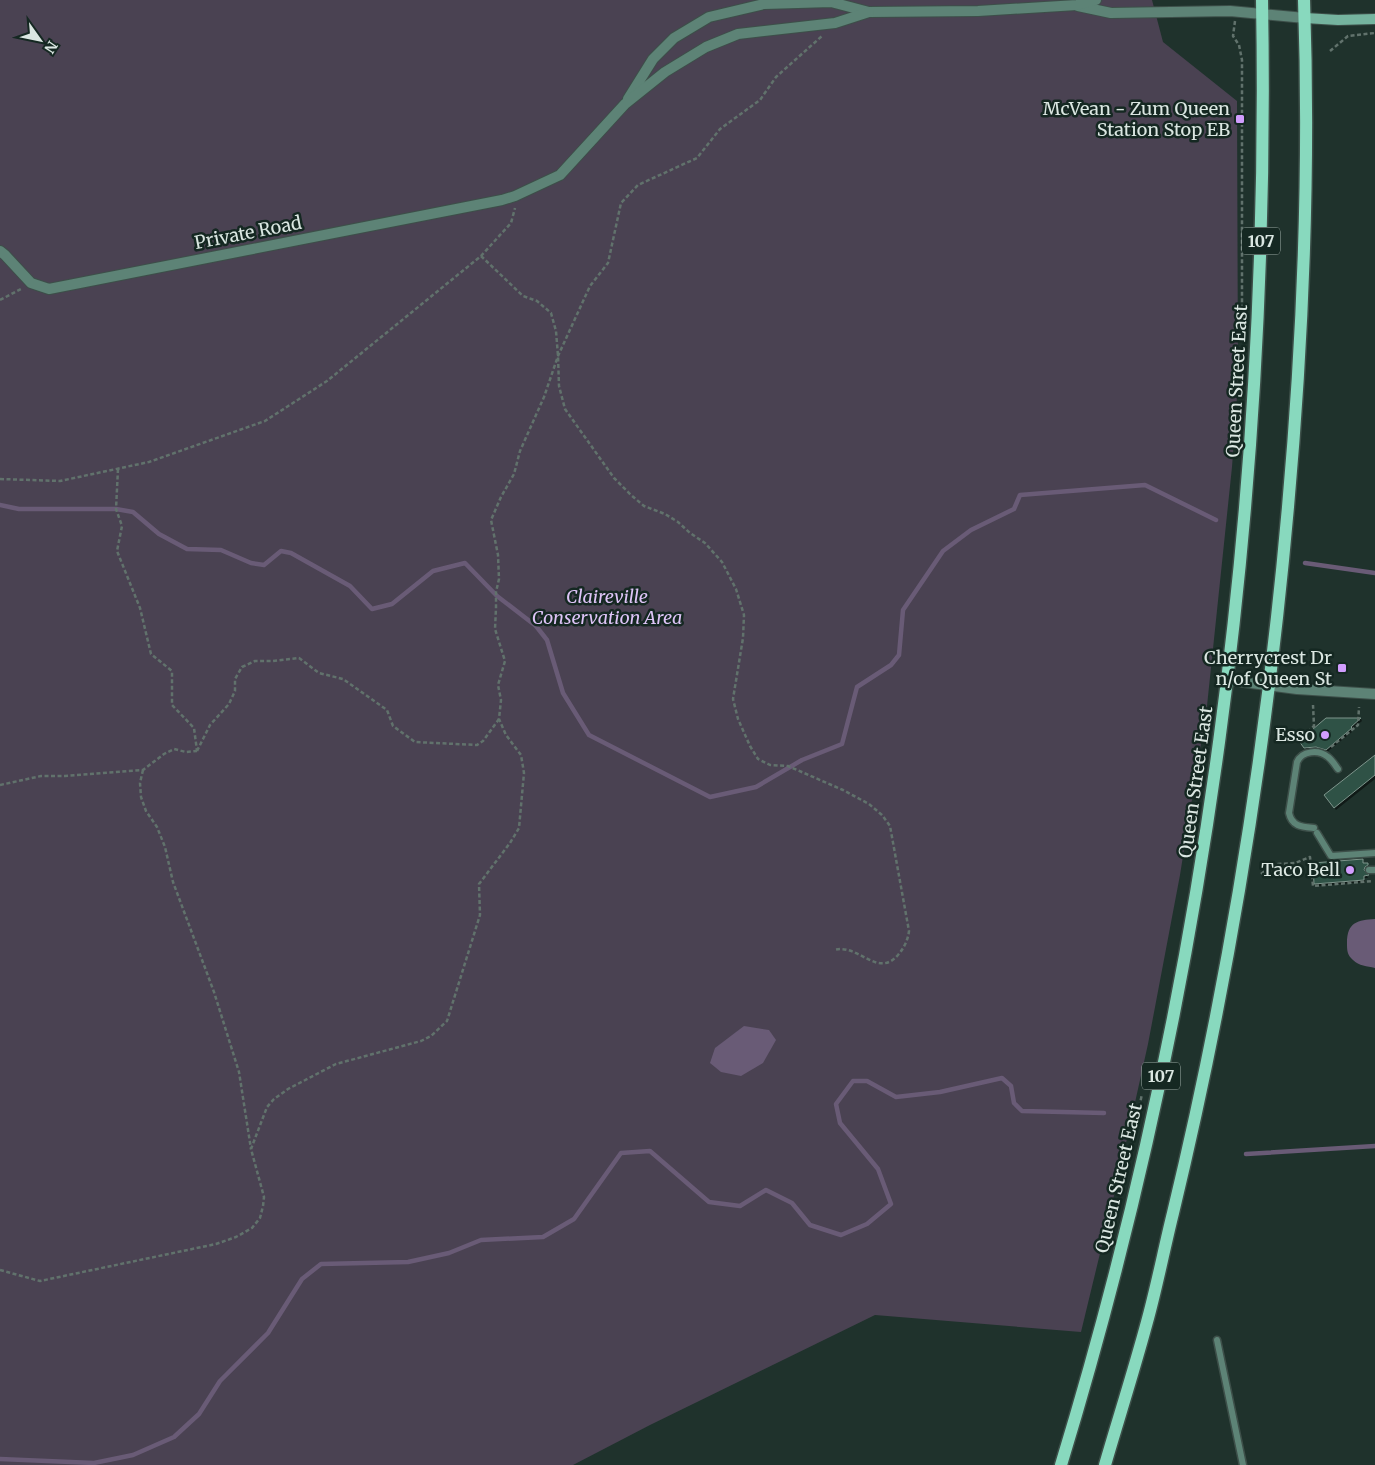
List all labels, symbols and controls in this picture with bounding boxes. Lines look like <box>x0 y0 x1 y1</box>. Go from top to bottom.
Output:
north arrow <box>15 15 65 65</box>
text: N <box>40 38 61 57</box>
place label: McVean - Zum Queen Station Stop EB <box>1043 97 1230 141</box>
marker: McVean - Zum Queen Station Stop EB <box>1234 113 1246 125</box>
street label: Private Road <box>192 211 304 254</box>
road number: 107 <box>1242 228 1280 255</box>
street label: Queen Street East <box>1221 304 1252 458</box>
park label: Claireville Conservation Area <box>532 585 682 629</box>
place label: Cherrycrest Dr n/of Queen St <box>1204 646 1332 690</box>
marker: Cherrycrest Dr n/of Queen St <box>1336 662 1348 674</box>
street label: Queen Street East <box>1173 704 1218 859</box>
place label: Esso <box>1275 723 1315 746</box>
marker: Esso <box>1319 729 1331 741</box>
place label: Taco Bell <box>1261 858 1340 881</box>
marker: Taco Bell <box>1344 864 1356 876</box>
road number: 107 <box>1142 1062 1180 1090</box>
street label: Queen Street East <box>1090 1101 1147 1255</box>

